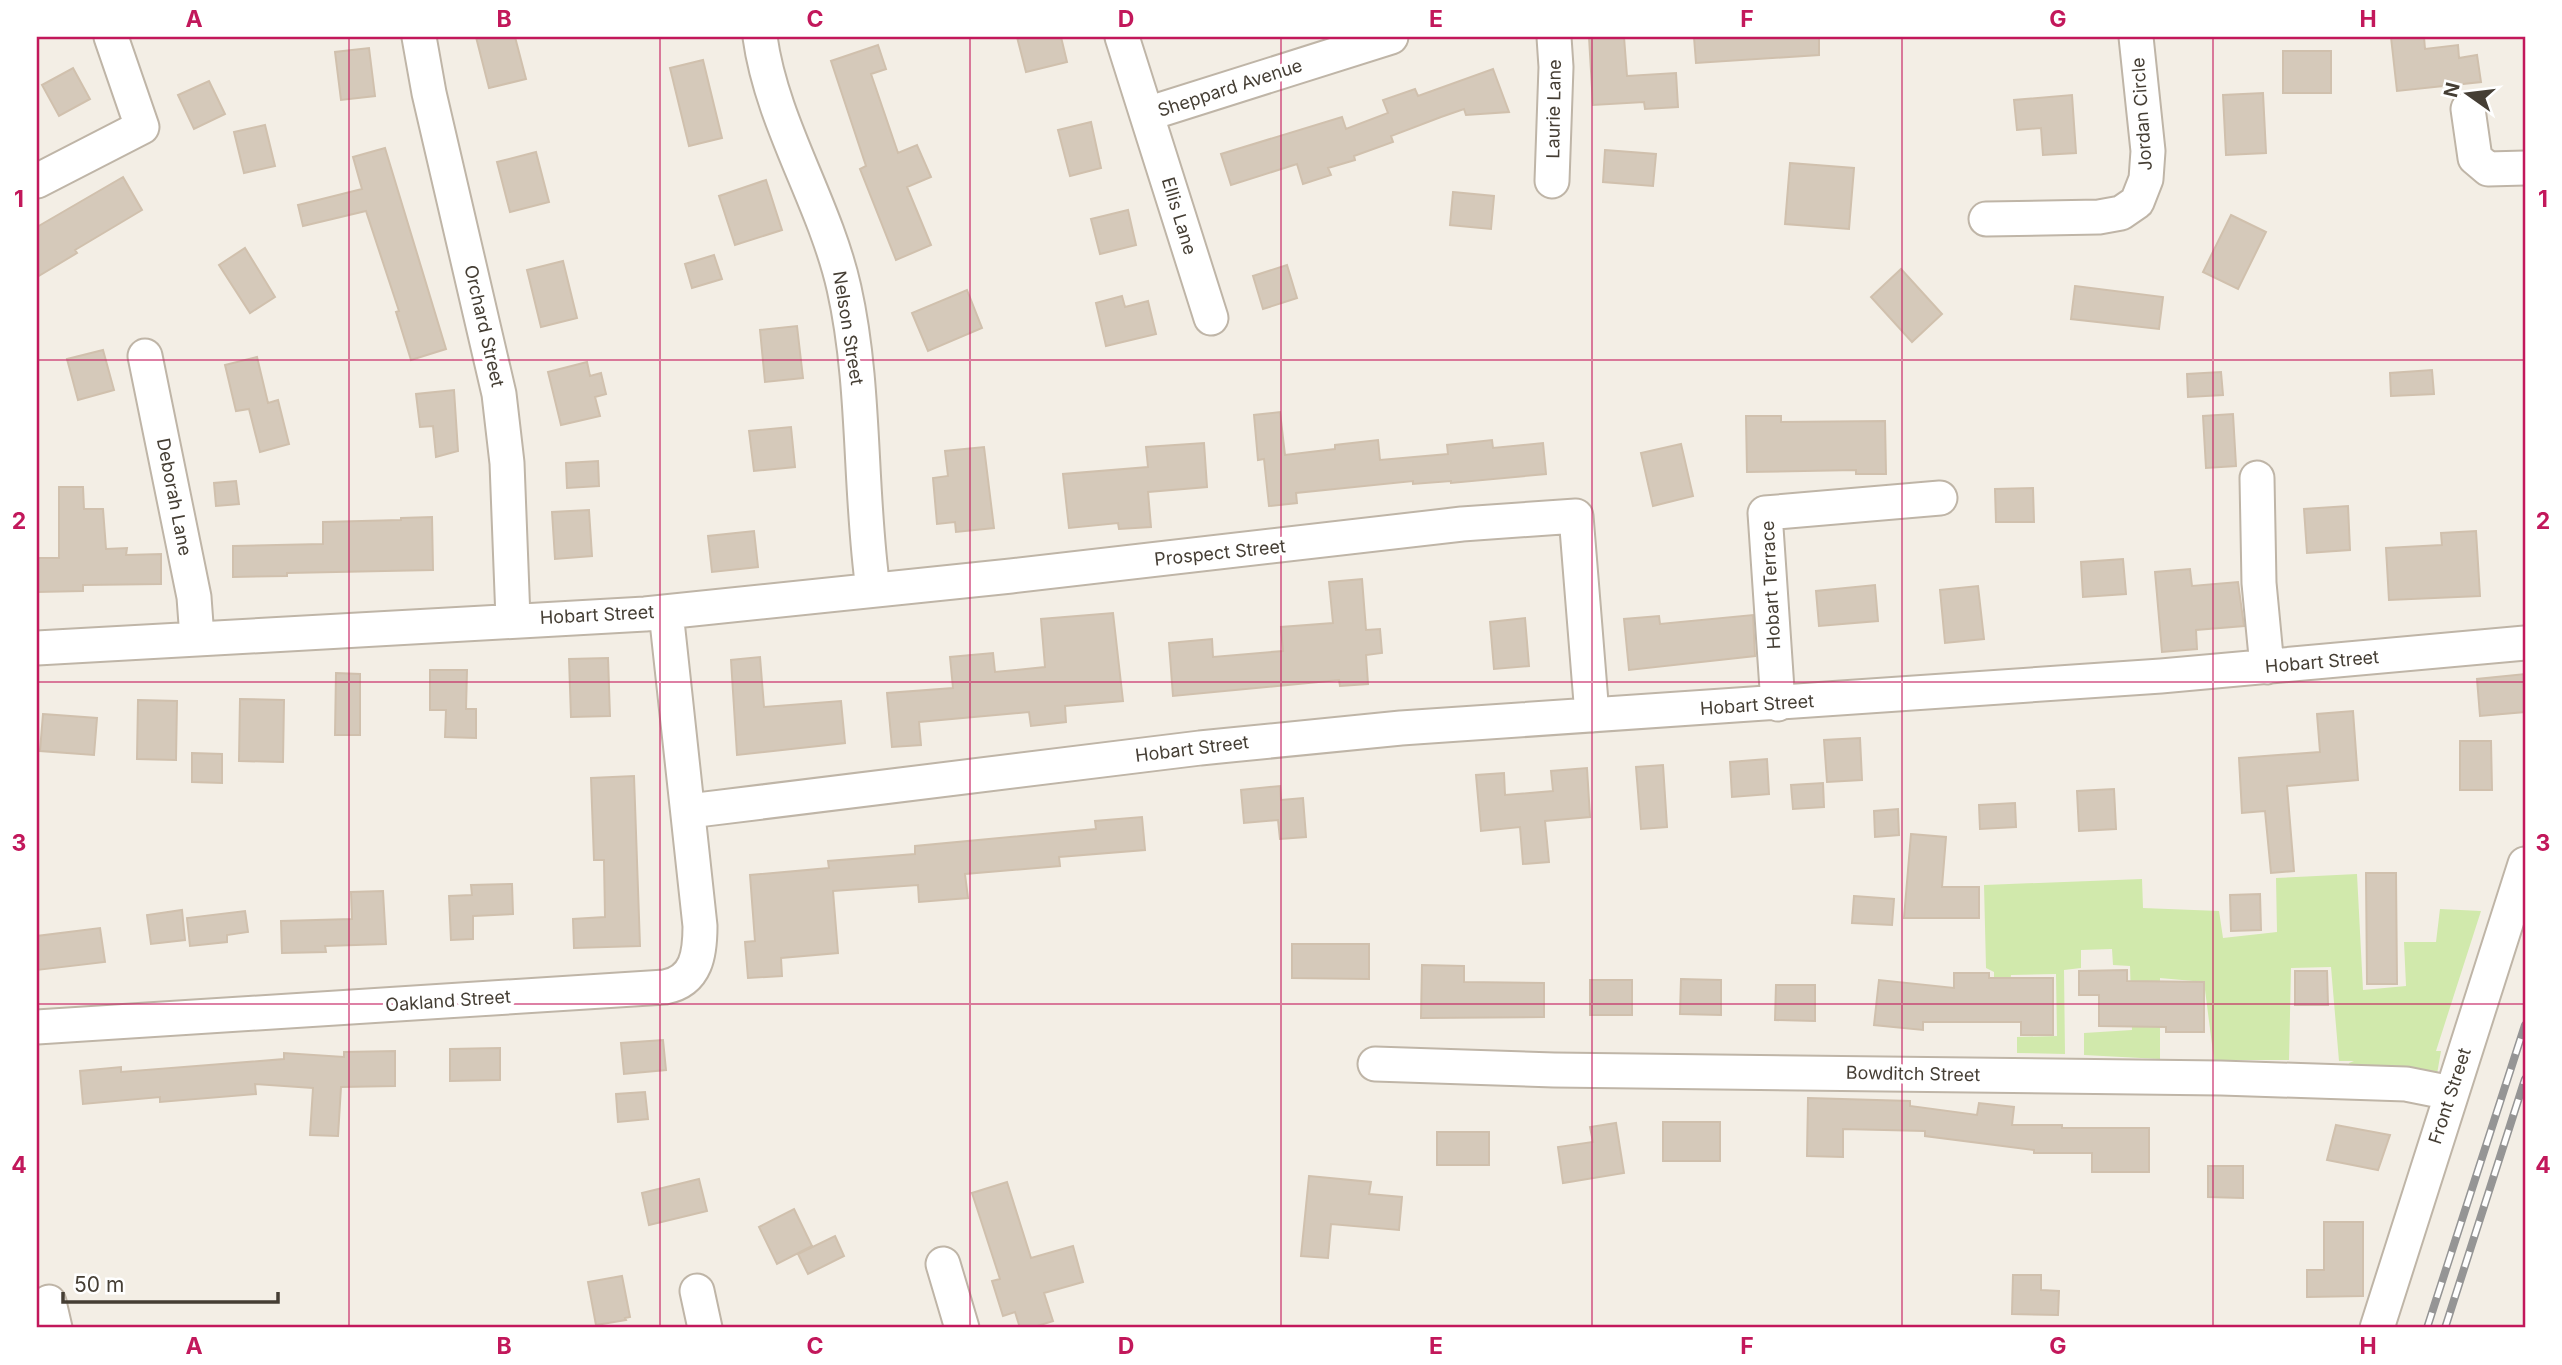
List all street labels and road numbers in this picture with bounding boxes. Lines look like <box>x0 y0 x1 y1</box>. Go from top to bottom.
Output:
street label: Sheppard Avenue <box>1155 54 1305 121</box>
street label: Jordan Circle <box>2127 57 2156 171</box>
street label: Laurie Lane <box>1542 59 1565 159</box>
street label: Ellis Lane <box>1158 175 1201 257</box>
street label: Orchard Street <box>460 263 509 389</box>
street label: Nelson Street <box>829 269 868 387</box>
street label: Deborah Lane <box>153 436 196 557</box>
street label: Hobart Terrace <box>1757 520 1784 650</box>
street label: Prospect Street <box>1153 535 1287 570</box>
street label: Hobart Street <box>539 601 655 628</box>
street label: Hobart Street <box>2264 646 2380 677</box>
street label: Hobart Street <box>1699 690 1815 719</box>
street label: Hobart Street <box>1134 731 1250 766</box>
street label: Oakland Street <box>385 986 512 1015</box>
street label: Front Street <box>2424 1045 2475 1147</box>
street label: Bowditch Street <box>1846 1062 1981 1085</box>

